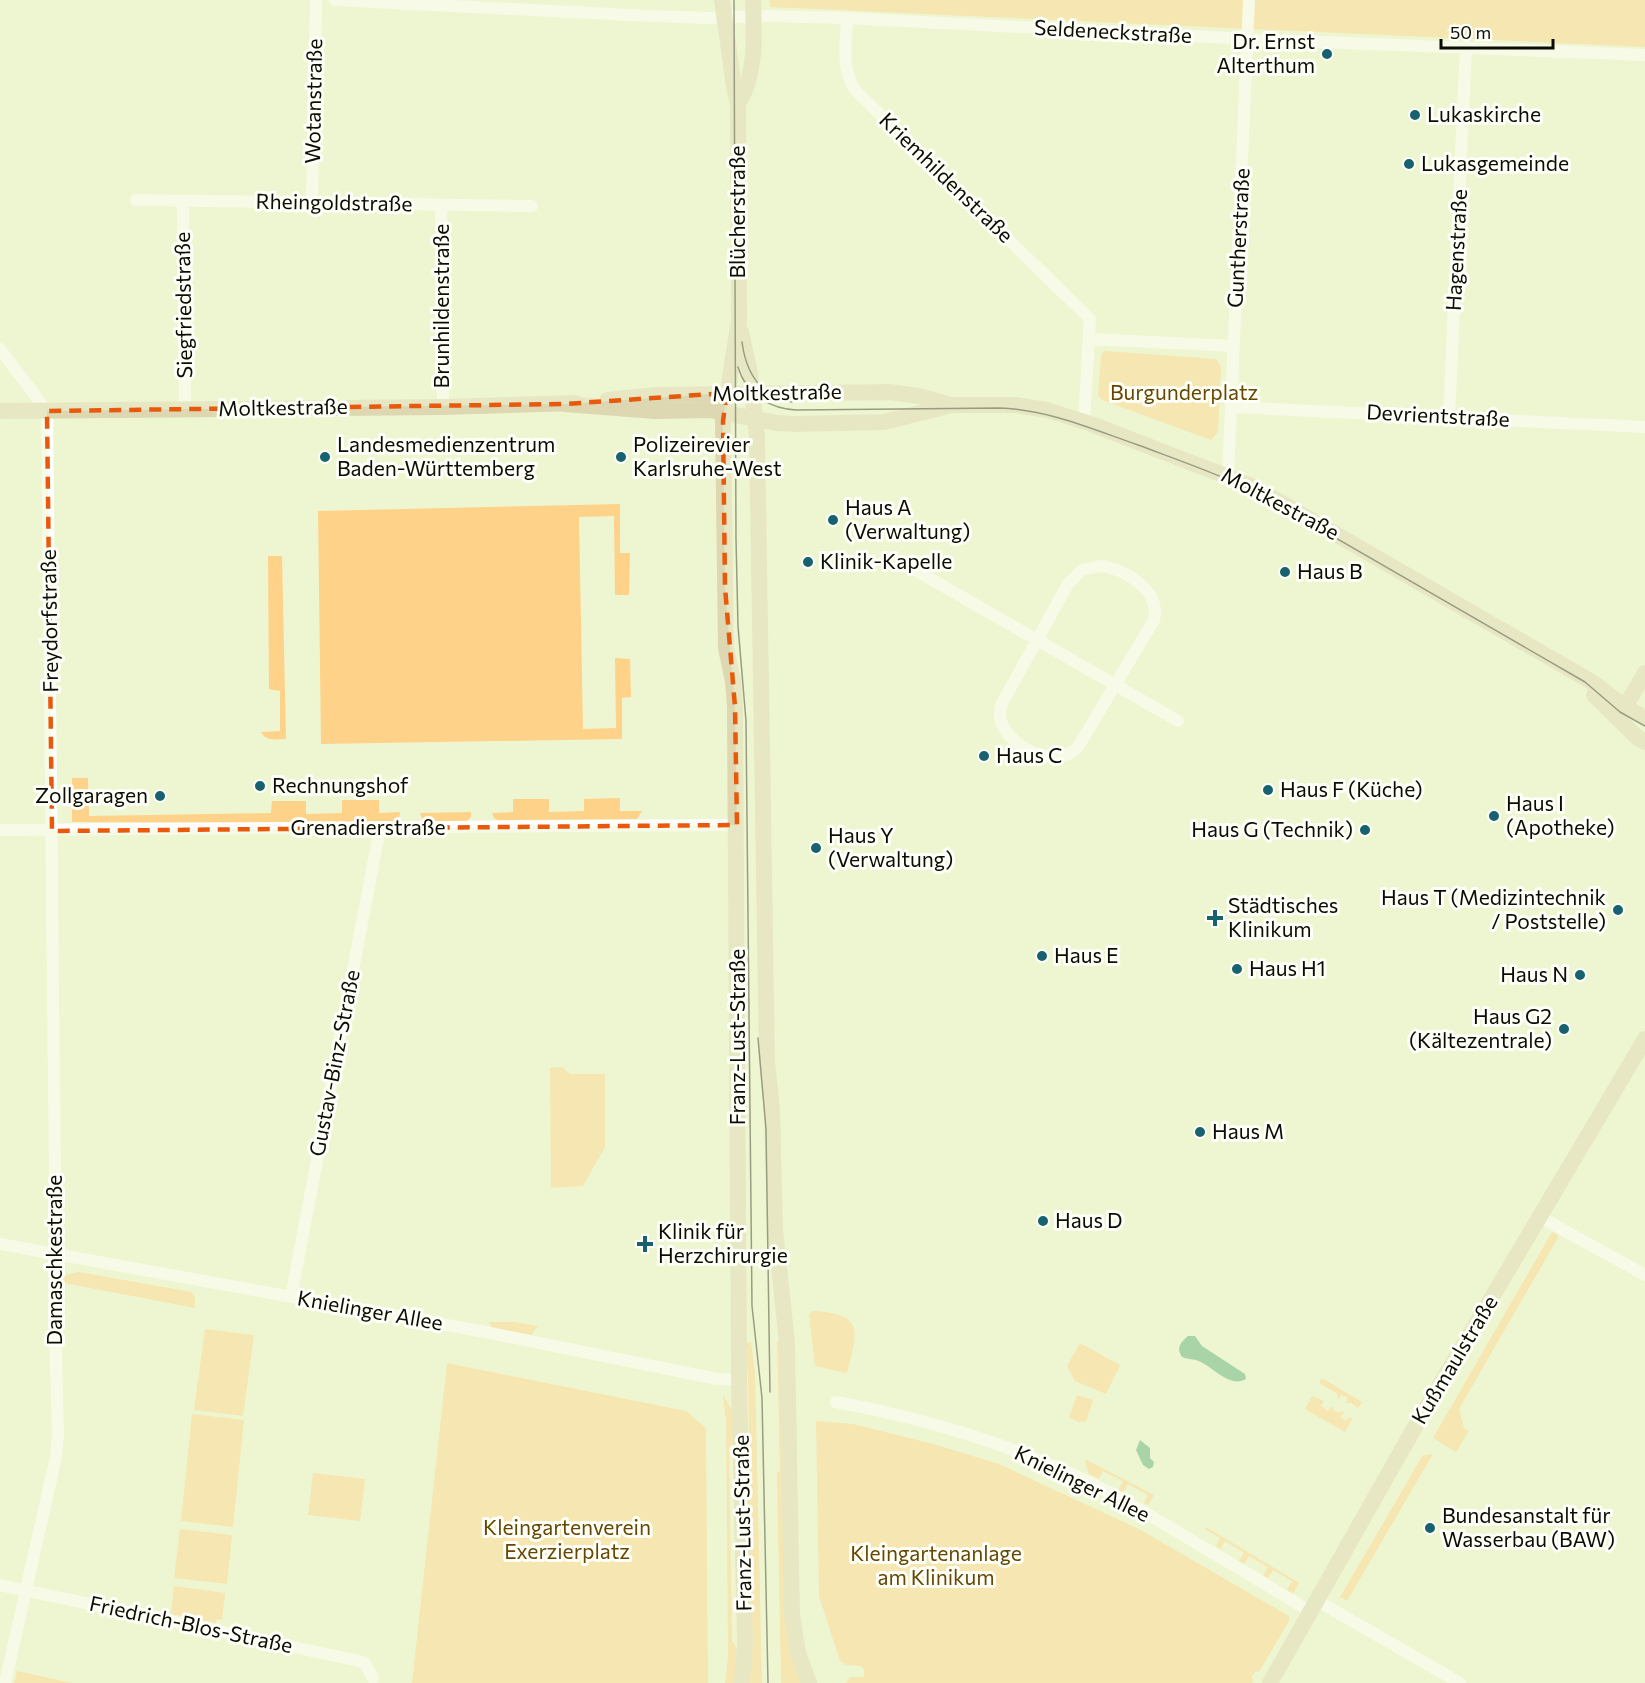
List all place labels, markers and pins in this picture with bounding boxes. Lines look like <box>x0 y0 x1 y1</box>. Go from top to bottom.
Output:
place label: Dr. Ernst Alterthum <box>1217 28 1315 77</box>
marker: Dr. Ernst Alterthum <box>1320 47 1334 61</box>
place label: Lukaskirche <box>1427 101 1541 126</box>
marker: Lukaskirche <box>1408 108 1422 122</box>
place label: Lukasgemeinde <box>1421 150 1569 175</box>
marker: Lukasgemeinde <box>1402 157 1416 171</box>
place label: Landesmedienzentrum Baden-Württemberg <box>337 431 555 480</box>
place label: Polizeirevier Karlsruhe-West <box>633 431 782 480</box>
marker: Landesmedienzentrum Baden-Württemberg <box>318 450 332 464</box>
marker: Polizeirevier Karlsruhe-West <box>614 450 628 464</box>
place label: Haus A (Verwaltung) <box>845 494 970 543</box>
marker: Haus A (Verwaltung) <box>826 513 840 527</box>
place label: Klinik-Kapelle <box>820 548 952 573</box>
marker: Klinik-Kapelle <box>801 555 815 569</box>
place label: Haus B <box>1297 558 1363 583</box>
marker: Haus B <box>1278 565 1292 579</box>
place label: Haus C <box>996 742 1062 767</box>
marker: Haus C <box>977 749 991 763</box>
place label: Rechnungshof <box>272 772 409 797</box>
place label: Haus F (Küche) <box>1280 776 1423 801</box>
marker: Rechnungshof <box>253 779 267 793</box>
place label: Zollgaragen <box>35 782 148 807</box>
marker: Haus F (Küche) <box>1261 783 1275 797</box>
marker: Zollgaragen <box>153 789 167 803</box>
place label: Haus I (Apotheke) <box>1506 790 1615 839</box>
marker: Haus I (Apotheke) <box>1487 809 1501 823</box>
place label: Haus G (Technik) <box>1191 816 1353 841</box>
place label: Haus Y (Verwaltung) <box>828 822 953 871</box>
marker: Haus G (Technik) <box>1358 823 1372 837</box>
marker: Haus Y (Verwaltung) <box>809 841 823 855</box>
place label: Haus T (Medizintechnik / Poststelle) <box>1381 884 1606 933</box>
place label: Städtisches Klinikum <box>1228 892 1338 941</box>
marker: Haus T (Medizintechnik / Poststelle) <box>1611 903 1625 917</box>
marker: Städtisches Klinikum <box>1206 909 1224 927</box>
place label: Haus E <box>1054 942 1119 967</box>
marker: Haus E <box>1035 949 1049 963</box>
place label: Haus H1 <box>1249 955 1326 980</box>
place label: Haus N <box>1500 961 1568 986</box>
marker: Haus H1 <box>1230 962 1244 976</box>
marker: Haus N <box>1573 968 1587 982</box>
place label: Haus G2 (Kältezentrale) <box>1409 1003 1552 1052</box>
marker: Haus G2 (Kältezentrale) <box>1557 1022 1571 1036</box>
place label: Haus M <box>1212 1118 1284 1143</box>
marker: Haus M <box>1193 1125 1207 1139</box>
place label: Haus D <box>1055 1207 1123 1232</box>
marker: Haus D <box>1036 1214 1050 1228</box>
place label: Klinik für Herzchirurgie <box>658 1218 788 1267</box>
marker: Klinik für Herzchirurgie <box>636 1235 654 1253</box>
place label: Bundesanstalt für Wasserbau (BAW) <box>1442 1502 1615 1551</box>
marker: Bundesanstalt für Wasserbau (BAW) <box>1423 1521 1437 1535</box>

